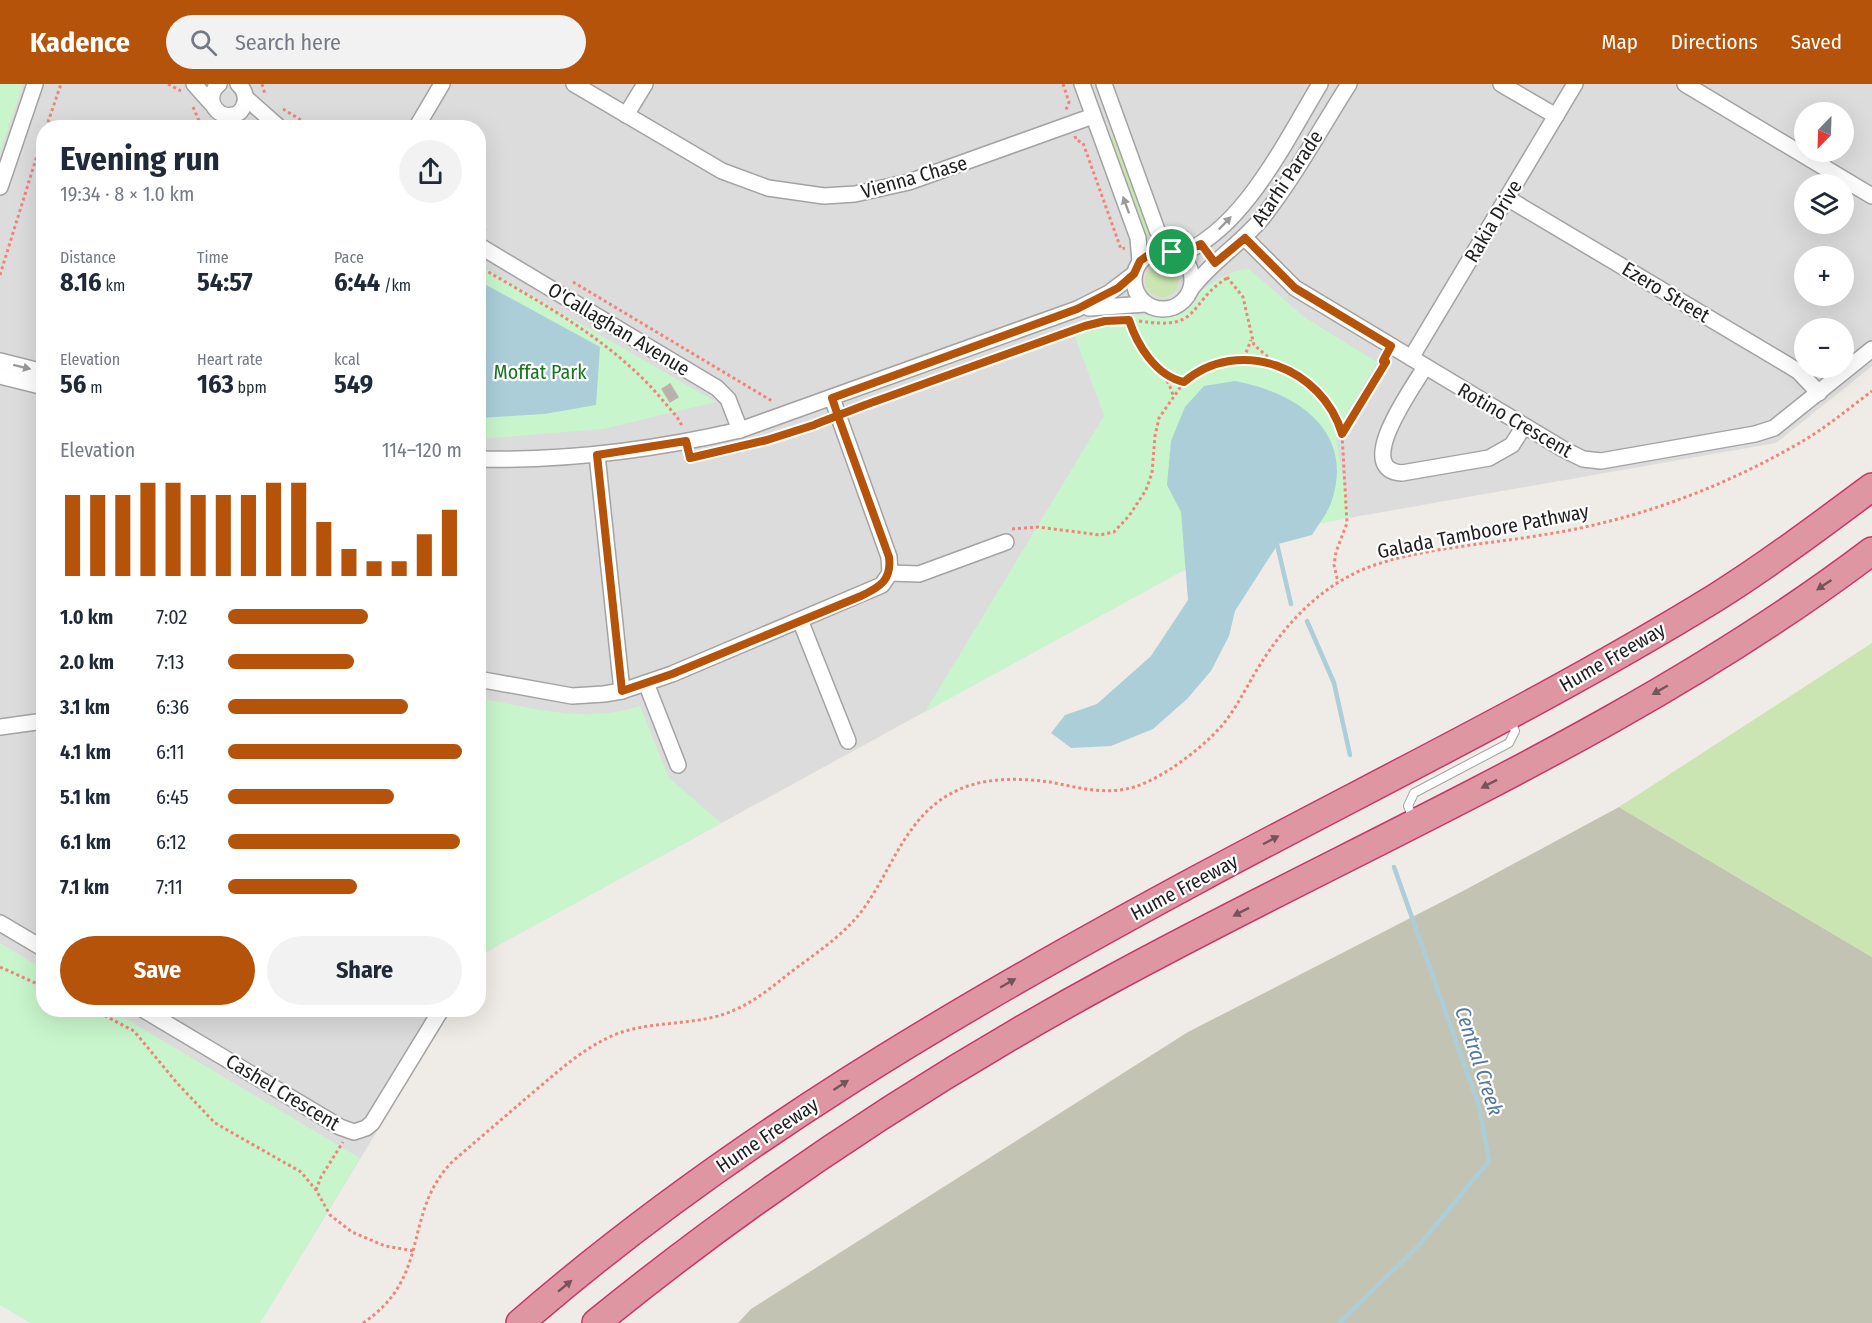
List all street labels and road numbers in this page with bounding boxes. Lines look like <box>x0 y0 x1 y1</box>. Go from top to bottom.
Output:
street label: Atarhi Parade <box>1246 126 1328 230</box>
street label: Vienna Chase <box>858 150 970 204</box>
street label: Rakia Drive <box>1459 176 1527 266</box>
street label: Ezero Street <box>1618 257 1715 328</box>
street label: O'Callaghan Avenue <box>544 277 694 381</box>
street label: Rotino Crescent <box>1453 378 1577 463</box>
street label: Galada Tamboore Pathway <box>1375 499 1591 563</box>
street label: Hume Freeway <box>1555 617 1669 697</box>
street label: Hume Freeway <box>1126 849 1242 925</box>
street label: Cashel Crescent <box>222 1049 345 1136</box>
street label: Hume Freeway <box>711 1092 823 1178</box>

